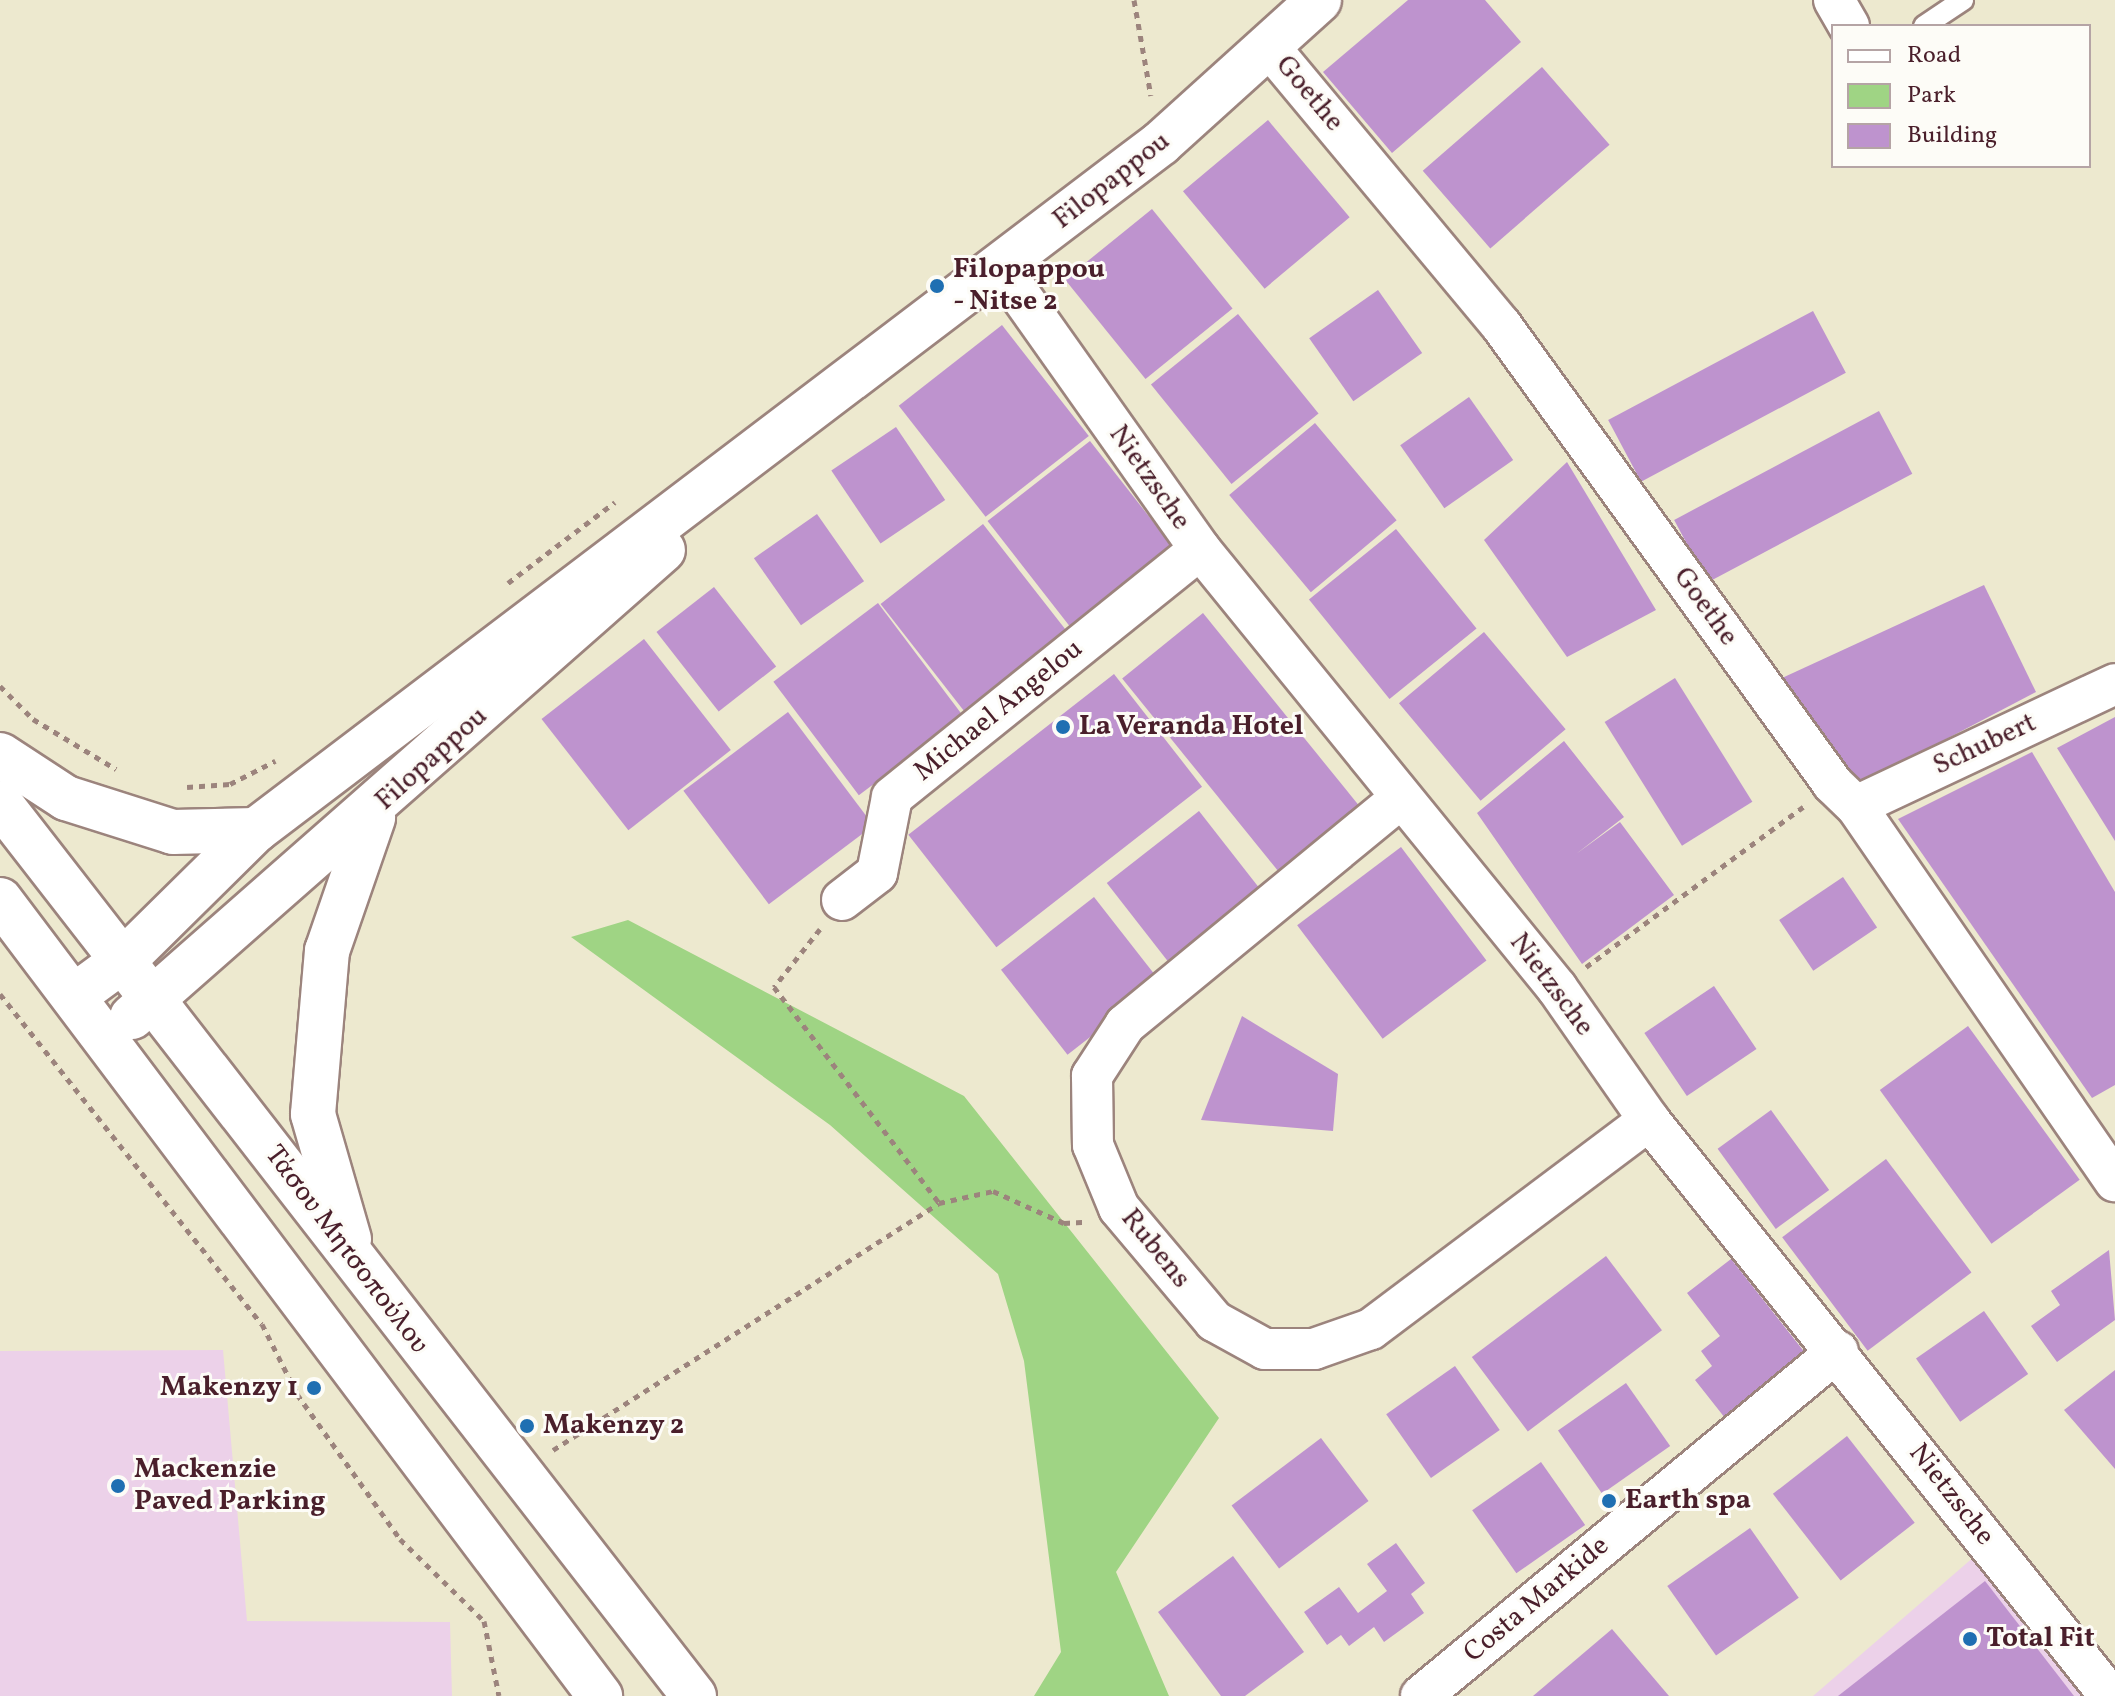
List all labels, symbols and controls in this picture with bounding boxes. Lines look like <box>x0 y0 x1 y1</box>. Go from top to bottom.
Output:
legend <box>1831 24 2091 168</box>
text: Road <box>1907 39 1961 73</box>
street label: Goethe <box>1268 49 1350 139</box>
text: Park <box>1907 79 1956 113</box>
text: Building <box>1907 119 1997 153</box>
street label: Filopappou <box>1047 125 1177 237</box>
place label: Filopappou - Nitse 2 <box>953 253 1105 319</box>
marker: Filopappou - Nitse 2 <box>928 277 946 295</box>
street label: Nietzsche <box>1101 419 1197 537</box>
street label: Goethe <box>1665 561 1745 653</box>
street label: Michael Angelou <box>908 633 1090 789</box>
street label: Filopappou <box>369 700 495 818</box>
street label: Schubert <box>1928 707 2042 783</box>
place label: La Veranda Hotel <box>1079 710 1304 744</box>
marker: La Veranda Hotel <box>1054 718 1072 736</box>
street label: Nietzsche <box>1501 927 1601 1043</box>
street label: Τάσου Μητσοπούλου <box>257 1139 435 1361</box>
street label: Rubens <box>1113 1203 1197 1295</box>
place label: Makenzy 1 <box>160 1371 298 1405</box>
marker: Makenzy 1 <box>305 1379 323 1397</box>
place label: Makenzy 2 <box>543 1409 685 1443</box>
marker: Makenzy 2 <box>518 1417 536 1435</box>
street label: Nietzsche <box>1901 1437 2001 1553</box>
place label: Mackenzie Paved Parking <box>134 1453 326 1519</box>
marker: Mackenzie Paved Parking <box>109 1477 127 1495</box>
place label: Earth spa <box>1625 1484 1751 1518</box>
marker: Earth spa <box>1600 1492 1618 1510</box>
street label: Costa Markide <box>1458 1530 1616 1670</box>
place label: Total Fit <box>1986 1622 2095 1656</box>
marker: Total Fit <box>1961 1630 1979 1648</box>

